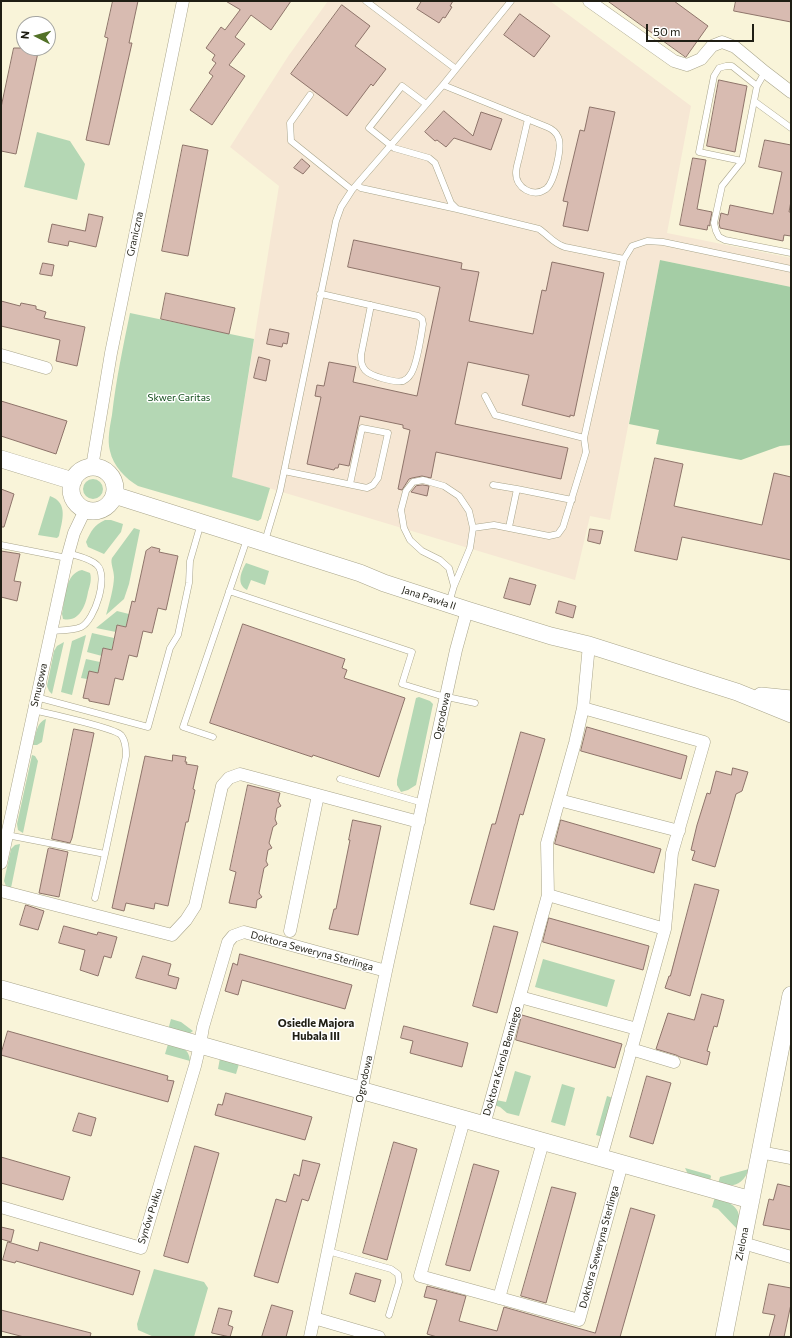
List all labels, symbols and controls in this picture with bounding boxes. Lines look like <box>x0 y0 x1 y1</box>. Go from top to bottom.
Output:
north arrow <box>16 16 56 56</box>
scale bar <box>648 16 756 42</box>
text: 50 m <box>653 24 681 38</box>
text: N <box>18 30 31 40</box>
street label: Graniczna <box>124 210 146 258</box>
park label: Skwer Caritas <box>148 392 210 404</box>
street label: Jana Pawła II <box>400 584 458 612</box>
street label: Smugowa <box>28 662 50 708</box>
street label: Ogrodowa <box>431 691 453 741</box>
street label: Doktora Seweryna Sterlinga <box>249 929 375 973</box>
street label: Doktora Karola Benniego <box>481 1005 523 1117</box>
district label: Osiedle Majora Hubala III <box>278 1016 354 1042</box>
street label: Ogrodowa <box>353 1054 375 1104</box>
street label: Doktora Seweryna Sterlinga <box>577 1184 621 1310</box>
street label: Synów Pułku <box>135 1186 165 1246</box>
street label: Zielona <box>733 1226 751 1262</box>

